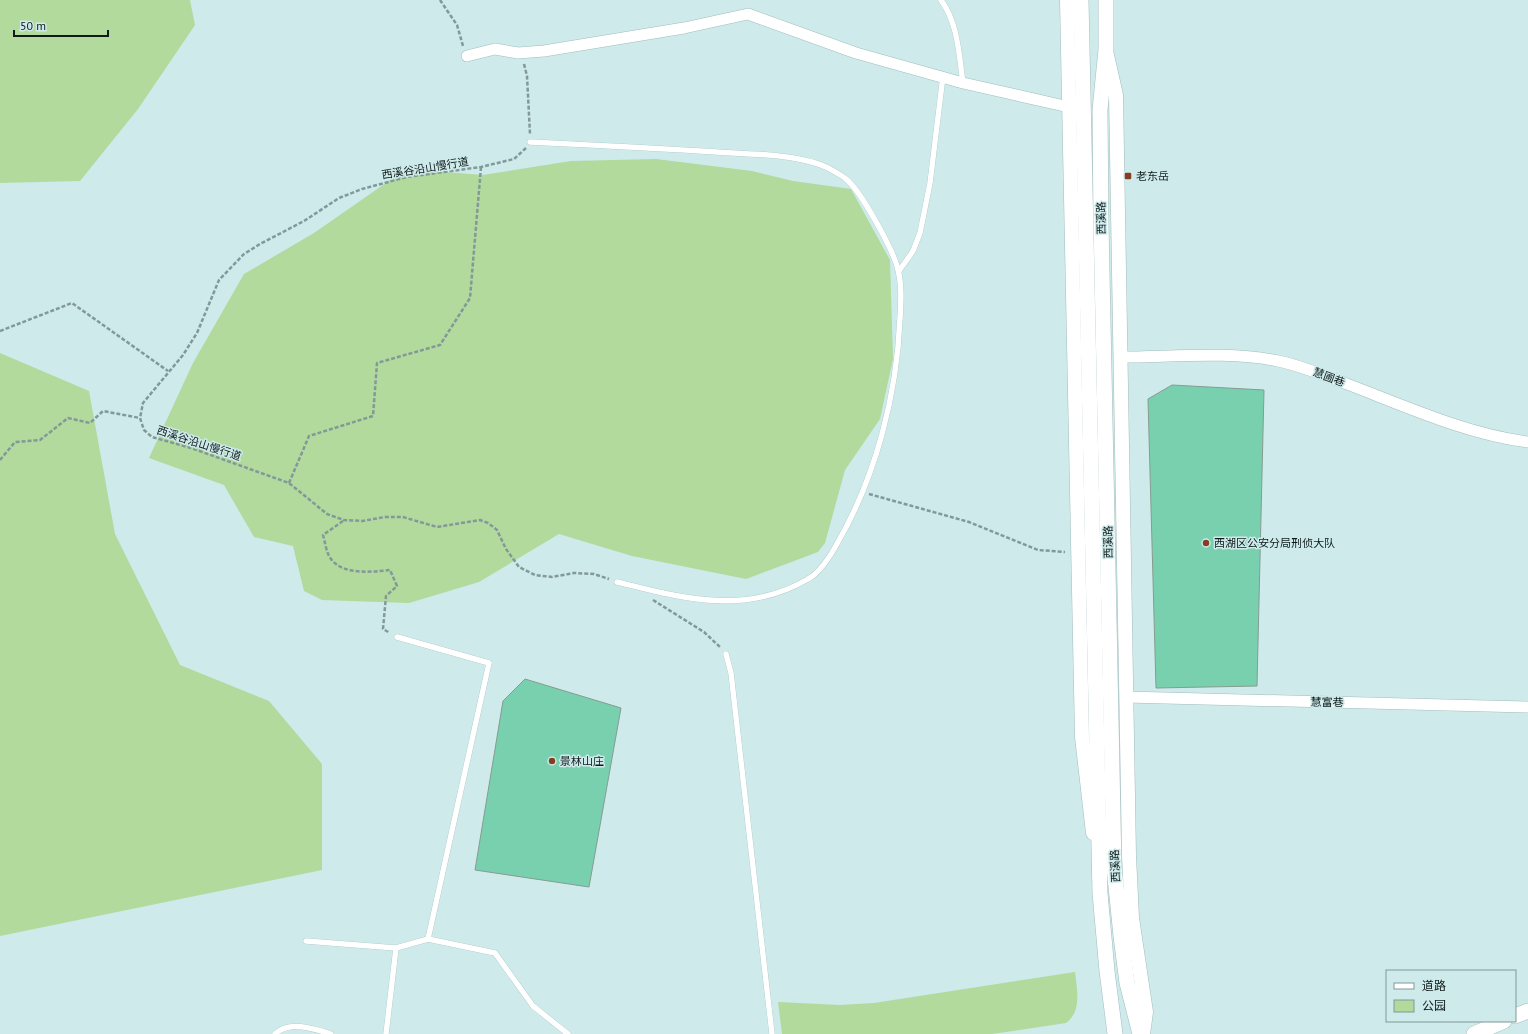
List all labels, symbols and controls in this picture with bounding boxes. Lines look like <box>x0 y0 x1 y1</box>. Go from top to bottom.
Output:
scale bar <box>14 12 108 38</box>
text: 50 m <box>20 18 46 33</box>
street label: 西溪谷沿山慢行道 <box>380 154 470 182</box>
place label: 老东岳 <box>1136 169 1169 183</box>
marker: 老东岳 <box>1123 171 1133 181</box>
street label: 西溪路 <box>1094 201 1108 235</box>
street label: 慧圃巷 <box>1311 365 1347 389</box>
street label: 西溪谷沿山慢行道 <box>155 423 243 463</box>
street label: 西溪路 <box>1101 525 1115 559</box>
place label: 西湖区公安分局刑侦大队 <box>1214 536 1335 550</box>
marker: 西湖区公安分局刑侦大队 <box>1201 538 1211 548</box>
street label: 慧富巷 <box>1310 695 1344 709</box>
place label: 景林山庄 <box>560 754 604 768</box>
marker: 景林山庄 <box>547 756 557 766</box>
street label: 西溪路 <box>1107 849 1123 883</box>
legend <box>1386 970 1516 1022</box>
text: 道路 <box>1422 978 1446 993</box>
text: 公园 <box>1422 998 1446 1013</box>

